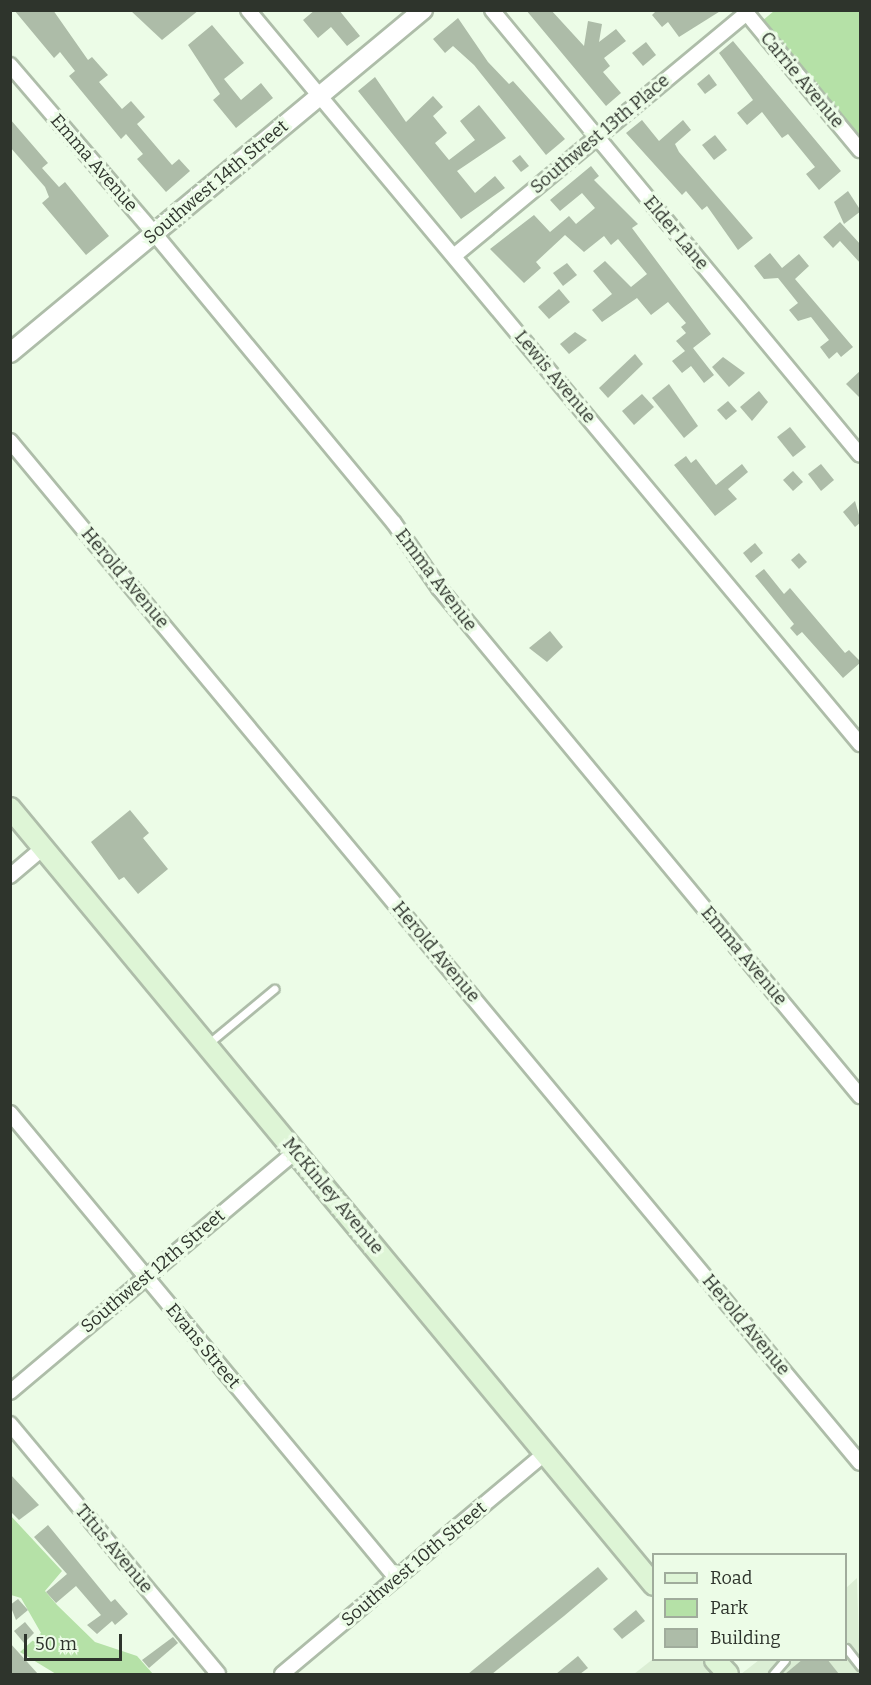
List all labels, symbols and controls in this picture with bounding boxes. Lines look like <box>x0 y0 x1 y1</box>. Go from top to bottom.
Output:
street label: Carrie Avenue <box>756 28 848 132</box>
street label: Southwest 13th Place <box>526 70 674 198</box>
street label: Emma Avenue <box>46 110 142 216</box>
street label: Southwest 14th Street <box>140 115 292 249</box>
street label: Elder Lane <box>639 192 713 274</box>
street label: Lewis Avenue <box>510 326 600 428</box>
street label: Herold Avenue <box>77 523 173 633</box>
street label: Emma Avenue <box>391 525 481 635</box>
street label: Herold Avenue <box>388 897 484 1007</box>
street label: Emma Avenue <box>696 902 792 1010</box>
street label: McKinley Avenue <box>278 1133 388 1259</box>
street label: Southwest 12th Street <box>77 1205 229 1337</box>
street label: Herold Avenue <box>698 1270 794 1380</box>
street label: Evans Street <box>161 1299 245 1393</box>
street label: Southwest 10th Street <box>337 1497 491 1631</box>
street label: Titus Avenue <box>71 1500 157 1598</box>
legend <box>652 1553 847 1661</box>
text: Road <box>710 1567 752 1589</box>
text: Park <box>710 1597 748 1619</box>
scale bar <box>27 1622 124 1660</box>
text: Building <box>710 1627 781 1649</box>
text: 50 m <box>35 1633 77 1655</box>

